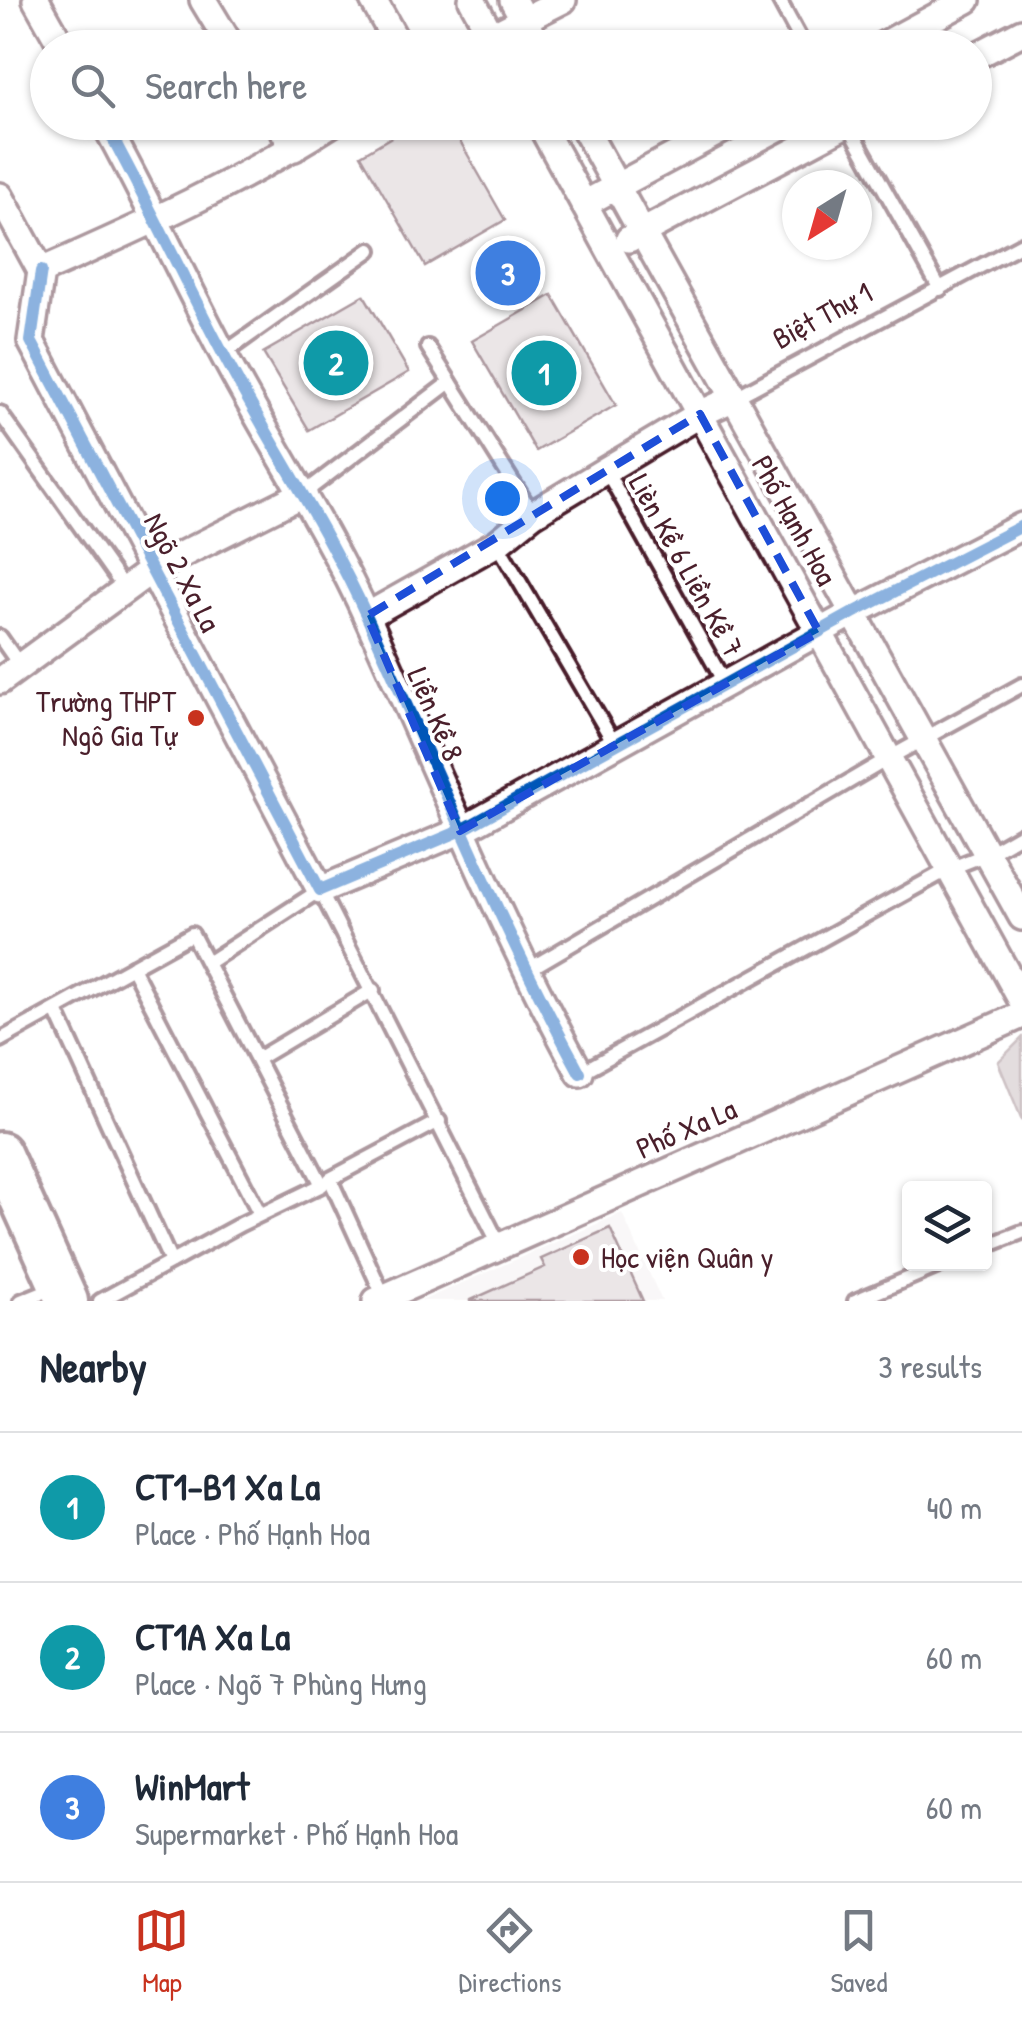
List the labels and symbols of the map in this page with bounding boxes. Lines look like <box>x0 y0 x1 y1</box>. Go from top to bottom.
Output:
north arrow <box>782 170 872 260</box>
pin: 3 <box>476 236 540 310</box>
street label: Biệt Thự 1 <box>765 272 879 358</box>
pin: 2 <box>304 326 368 400</box>
pin: 1 <box>512 336 576 410</box>
street label: Phố Hạnh Hoa <box>743 448 847 592</box>
street label: Lièn Kề 6 Liền Kề 7 <box>620 466 754 664</box>
your location <box>477 473 528 524</box>
street label: Ngõ 2 Xa La <box>135 506 231 638</box>
street label: Liền Kề 8 <box>398 661 474 767</box>
place label: Trường THPT Ngô Gia Tự <box>36 681 179 755</box>
marker: Trường THPT Ngô Gia Tự <box>185 707 207 729</box>
street label: Phố Xa La <box>630 1088 743 1168</box>
place label: Học viện Quân y <box>601 1237 773 1277</box>
marker: Học viện Quân y <box>570 1246 592 1268</box>

